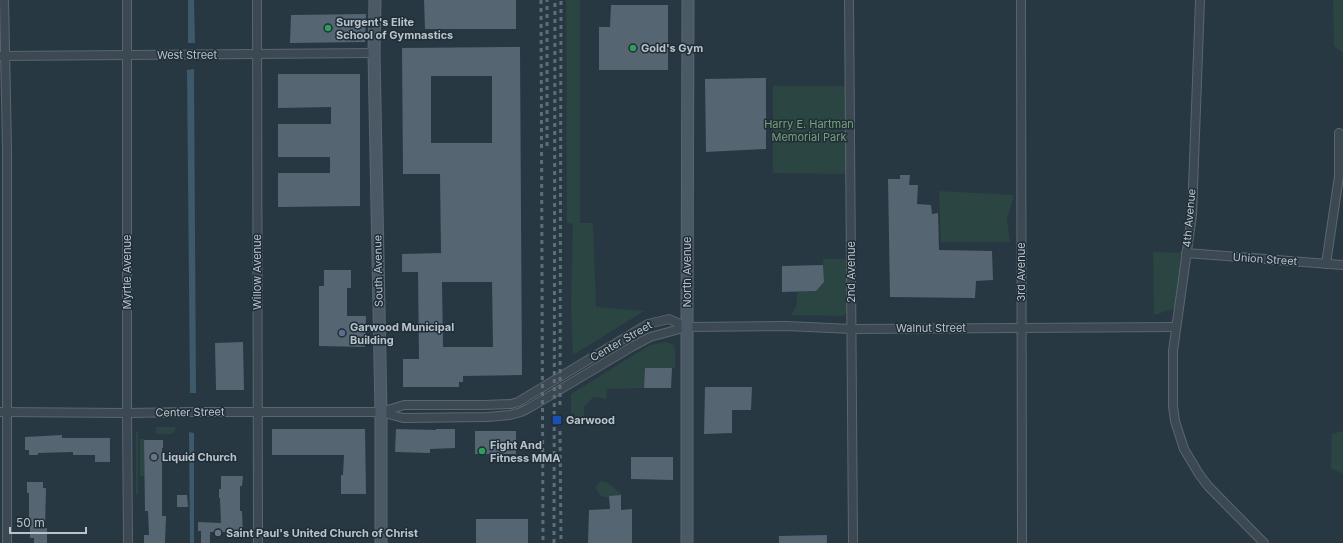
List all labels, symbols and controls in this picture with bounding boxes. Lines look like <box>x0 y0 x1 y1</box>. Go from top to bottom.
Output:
place label: Surgent's Elite School of Gymnastics <box>336 15 453 42</box>
marker: Surgent's Elite School of Gymnastics <box>323 23 333 33</box>
place label: Gold's Gym <box>641 41 703 55</box>
marker: Gold's Gym <box>628 43 638 53</box>
street label: West Street <box>157 48 218 62</box>
park label: Harry E. Hartman Memorial Park <box>764 117 854 144</box>
street label: 4th Avenue <box>1179 188 1199 248</box>
street label: Willow Avenue <box>250 234 264 310</box>
street label: Myrtle Avenue <box>120 235 134 309</box>
street label: South Avenue <box>370 235 386 307</box>
street label: North Avenue <box>680 236 694 308</box>
street label: 2nd Avenue <box>844 241 858 303</box>
street label: 3rd Avenue <box>1014 242 1028 302</box>
street label: Union Street <box>1232 250 1298 268</box>
street label: Center Street <box>588 317 655 364</box>
place label: Garwood Municipal Building <box>350 320 454 347</box>
street label: Walnut Street <box>896 321 966 335</box>
marker: Garwood Municipal Building <box>337 328 347 338</box>
street label: Center Street <box>155 404 225 420</box>
place label: Garwood <box>566 413 615 427</box>
marker: Garwood <box>551 414 563 426</box>
place label: Fight And Fitness MMA <box>490 438 561 465</box>
marker: Fight And Fitness MMA <box>477 446 487 456</box>
place label: Liquid Church <box>162 450 237 464</box>
marker: Liquid Church <box>149 452 159 462</box>
scale bar <box>10 509 86 535</box>
text: 50 m <box>16 515 45 530</box>
place label: Saint Paul's United Church of Christ <box>226 526 418 540</box>
marker: Saint Paul's United Church of Christ <box>213 528 223 538</box>

